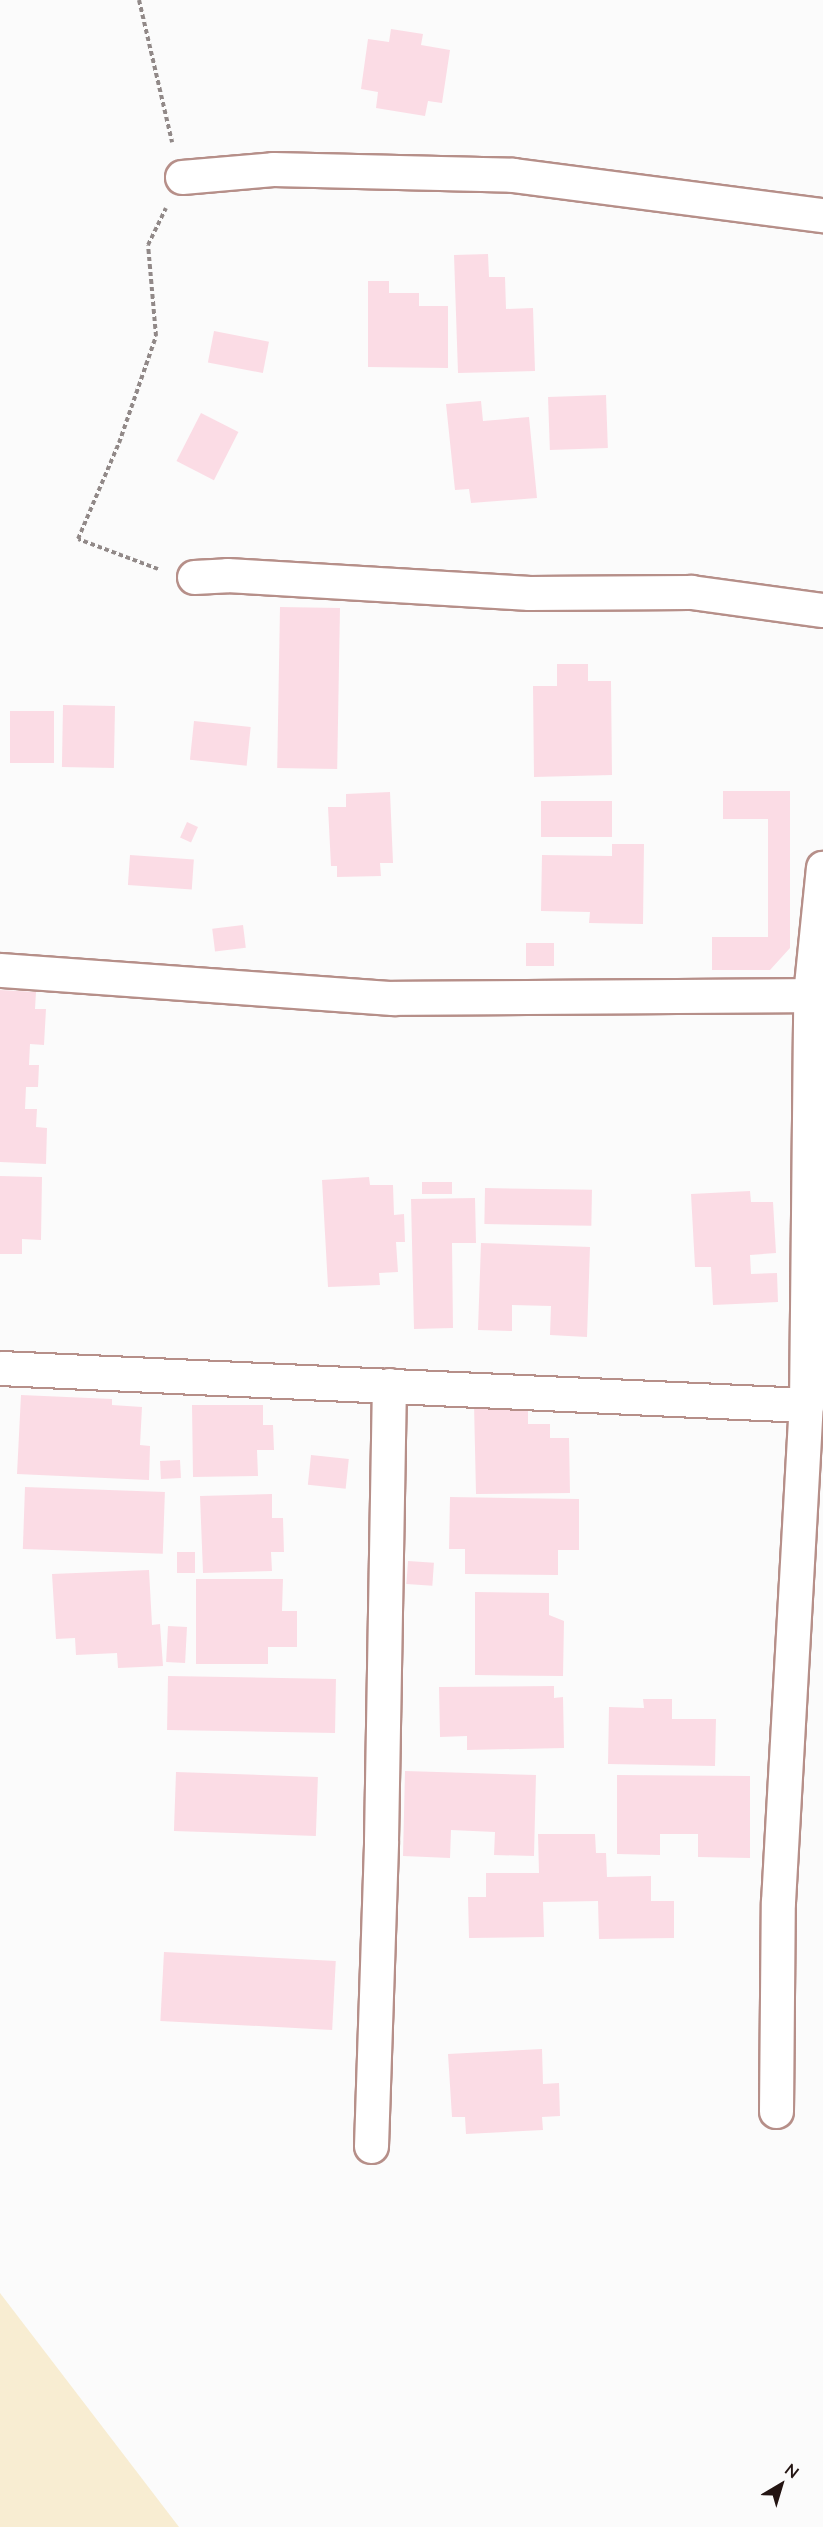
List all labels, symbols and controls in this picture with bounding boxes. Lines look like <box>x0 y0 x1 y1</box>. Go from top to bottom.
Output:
north arrow <box>751 2455 811 2515</box>
text: N <box>782 2459 803 2482</box>

